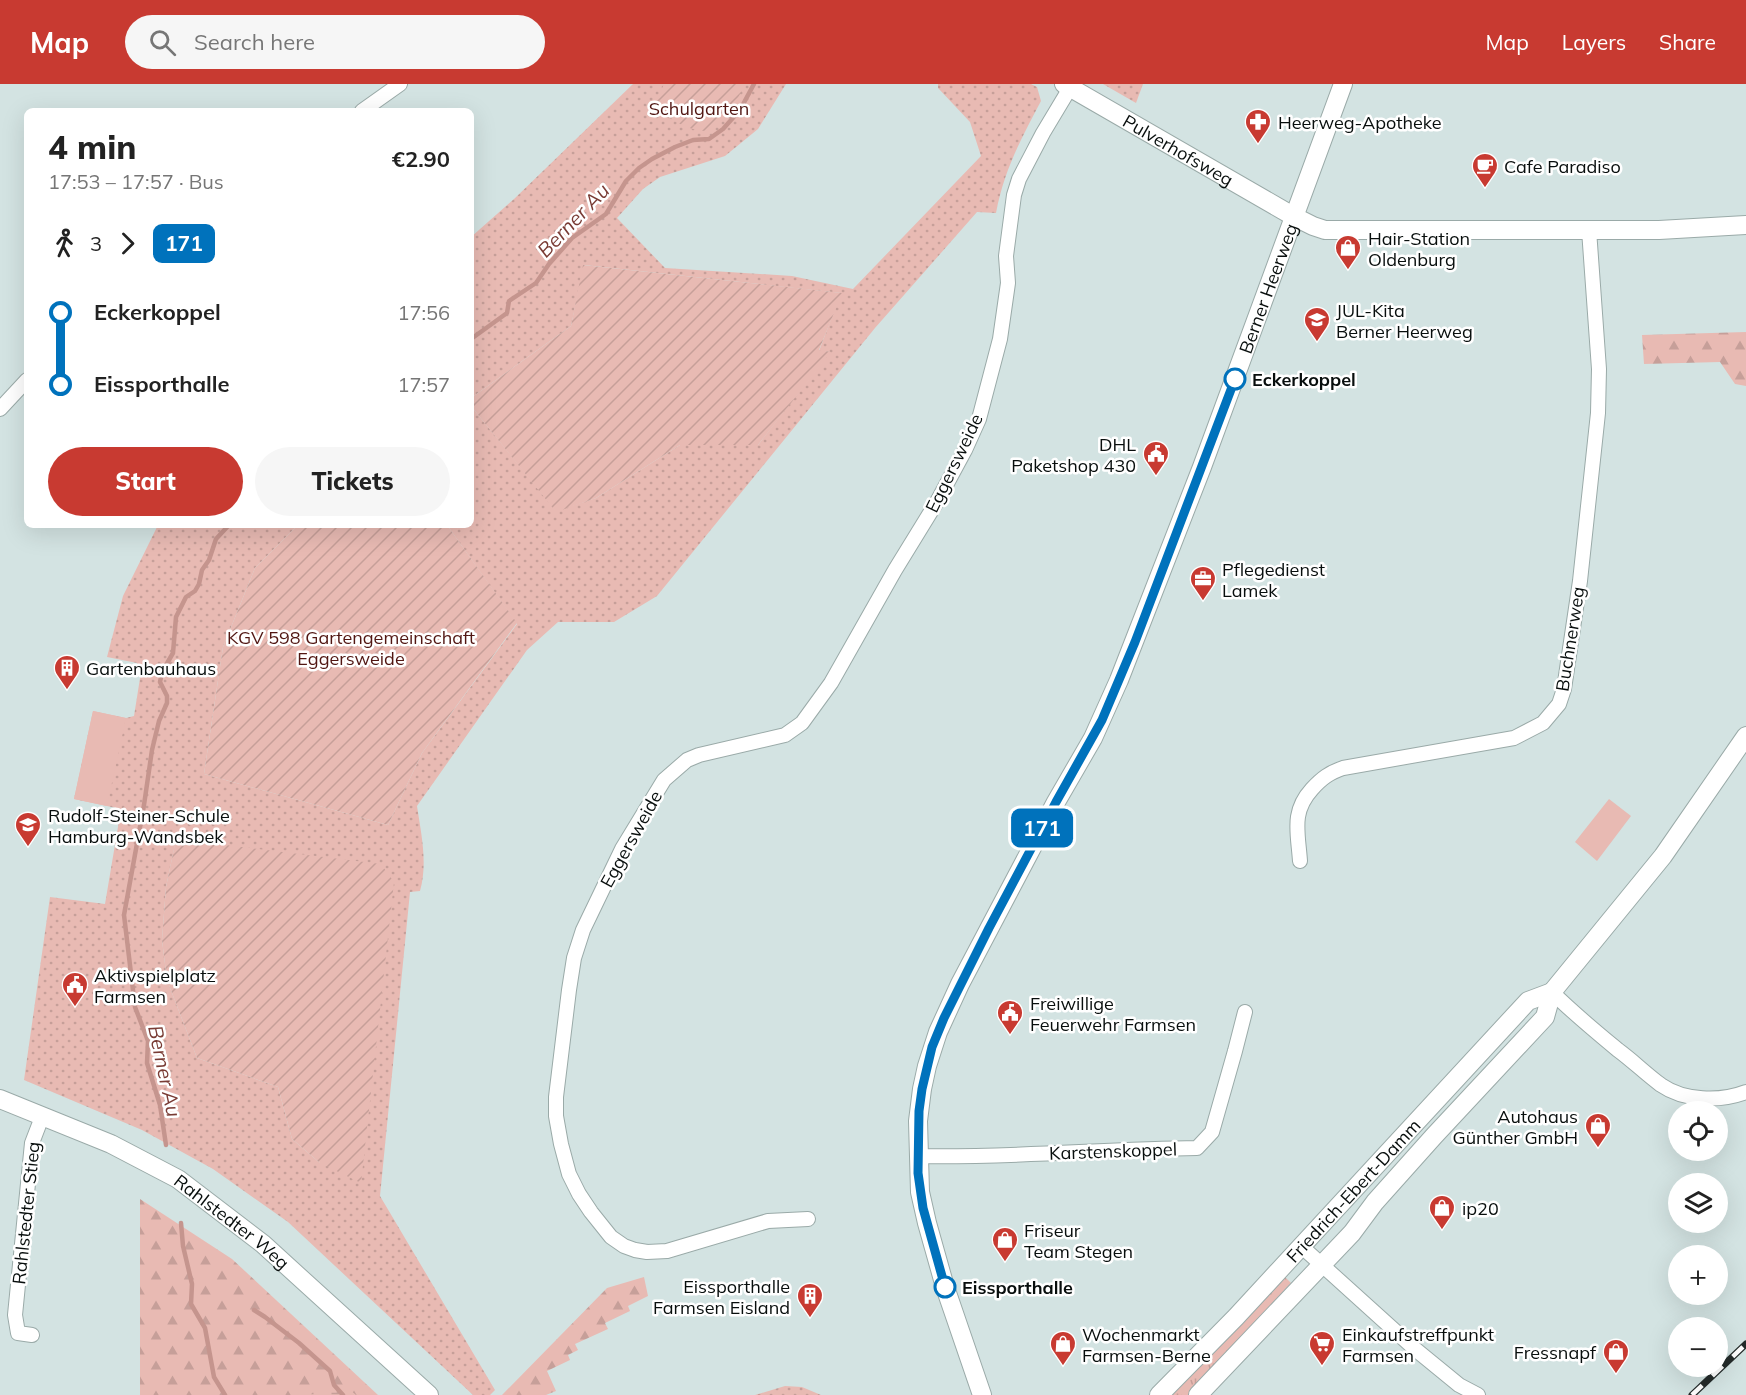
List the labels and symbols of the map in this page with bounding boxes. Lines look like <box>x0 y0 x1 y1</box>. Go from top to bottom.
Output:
park label: Schulgarten <box>649 97 749 120</box>
pharmacy icon: Heerweg-Apotheke <box>1243 107 1273 145</box>
street label: Pulverhofsweg <box>1119 109 1238 191</box>
place label: Heerweg-Apotheke <box>1278 111 1442 134</box>
cafe icon: Cafe Paradiso <box>1470 151 1500 189</box>
place label: Cafe Paradiso <box>1504 155 1621 178</box>
water label: Berner Au <box>532 178 614 262</box>
street label: Berner Heerweg <box>1233 220 1302 357</box>
place label: Hair-Station Oldenburg <box>1368 227 1470 271</box>
shop icon: Hair-Station Oldenburg <box>1333 233 1363 271</box>
place label: JUL-Kita Berner Heerweg <box>1336 299 1473 343</box>
school or university icon: JUL-Kita Berner Heerweg <box>1302 305 1332 343</box>
marker: Eckerkoppel <box>1224 368 1246 390</box>
place label: Eckerkoppel <box>1252 368 1356 391</box>
street label: Eggersweide <box>920 410 988 516</box>
place label: DHL Paketshop 430 <box>1011 433 1136 477</box>
public building icon: DHL Paketshop 430 <box>1141 439 1171 477</box>
place label: Pflegedienst Lamek <box>1222 558 1325 602</box>
office icon: Pflegedienst Lamek <box>1188 564 1218 602</box>
street label: Buchnerweg <box>1550 585 1590 693</box>
park label: KGV 598 Gartengemeinschaft Eggersweide <box>227 626 475 670</box>
building icon: Gartenbauhaus <box>52 653 82 691</box>
place label: Gartenbauhaus <box>86 657 216 680</box>
street label: Eggersweide <box>595 786 667 892</box>
place label: Rudolf-Steiner-Schule Hamburg-Wandsbek <box>48 804 230 848</box>
line badge: 171 <box>1008 808 1076 848</box>
school or university icon: Rudolf-Steiner-Schule Hamburg-Wandsbek <box>13 810 43 848</box>
place label: Aktivspielplatz Farmsen <box>94 964 216 1008</box>
public building icon: Aktivspielplatz Farmsen <box>60 970 90 1008</box>
place label: Freiwillige Feuerwehr Farmsen <box>1030 992 1196 1036</box>
public building icon: Freiwillige Feuerwehr Farmsen <box>995 998 1025 1036</box>
water label: Berner Au <box>143 1023 187 1119</box>
place label: Autohaus Günther GmbH <box>1452 1105 1578 1149</box>
shop icon: Autohaus Günther GmbH <box>1583 1111 1613 1149</box>
street label: Friedrich-Ebert-Damm <box>1281 1114 1425 1267</box>
street label: Karstenskoppel <box>1049 1137 1177 1165</box>
street label: Rahlstedter Stieg <box>7 1141 45 1285</box>
street label: Rahlstedter Weg <box>170 1169 294 1274</box>
shop icon: ip20 <box>1427 1193 1457 1231</box>
place label: ip20 <box>1462 1197 1499 1220</box>
place label: Friseur Team Stegen <box>1024 1219 1133 1263</box>
shop icon: Friseur Team Stegen <box>990 1225 1020 1263</box>
place label: Eissporthalle Farmsen Eisland <box>653 1275 790 1319</box>
marker: Eissporthalle <box>934 1276 956 1298</box>
place label: Eissporthalle <box>962 1276 1073 1299</box>
building icon: Eissporthalle Farmsen Eisland <box>795 1281 825 1319</box>
place label: Wochenmarkt Farmsen-Berne <box>1082 1323 1211 1367</box>
place label: Einkaufstreffpunkt Farmsen <box>1342 1323 1494 1367</box>
shop icon: Wochenmarkt Farmsen-Berne <box>1048 1329 1078 1367</box>
supermarket icon: Einkaufstreffpunkt Farmsen <box>1307 1329 1337 1367</box>
shop icon: Fressnapf <box>1601 1337 1631 1375</box>
place label: Fressnapf <box>1514 1341 1597 1364</box>

